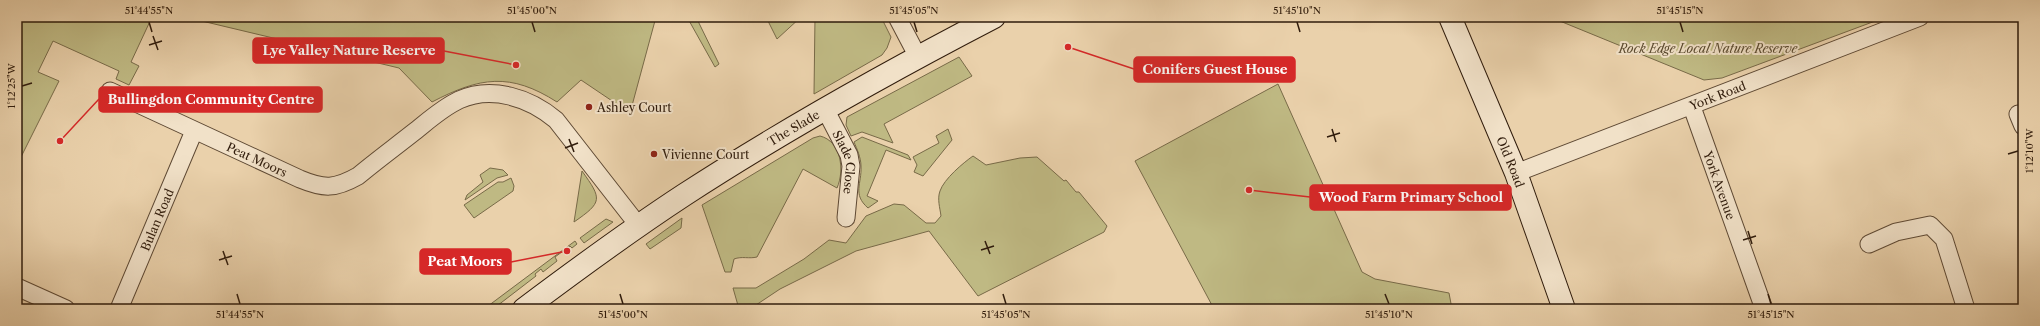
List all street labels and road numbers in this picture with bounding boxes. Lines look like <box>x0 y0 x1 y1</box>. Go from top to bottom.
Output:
street label: York Road <box>1686 77 1748 113</box>
street label: The Slade <box>765 106 822 149</box>
street label: Slade Close <box>830 127 859 195</box>
street label: Old Road <box>1494 134 1528 190</box>
street label: Peat Moors <box>224 139 290 180</box>
street label: York Avenue <box>1700 148 1739 222</box>
street label: Bulan Road <box>137 186 177 253</box>

